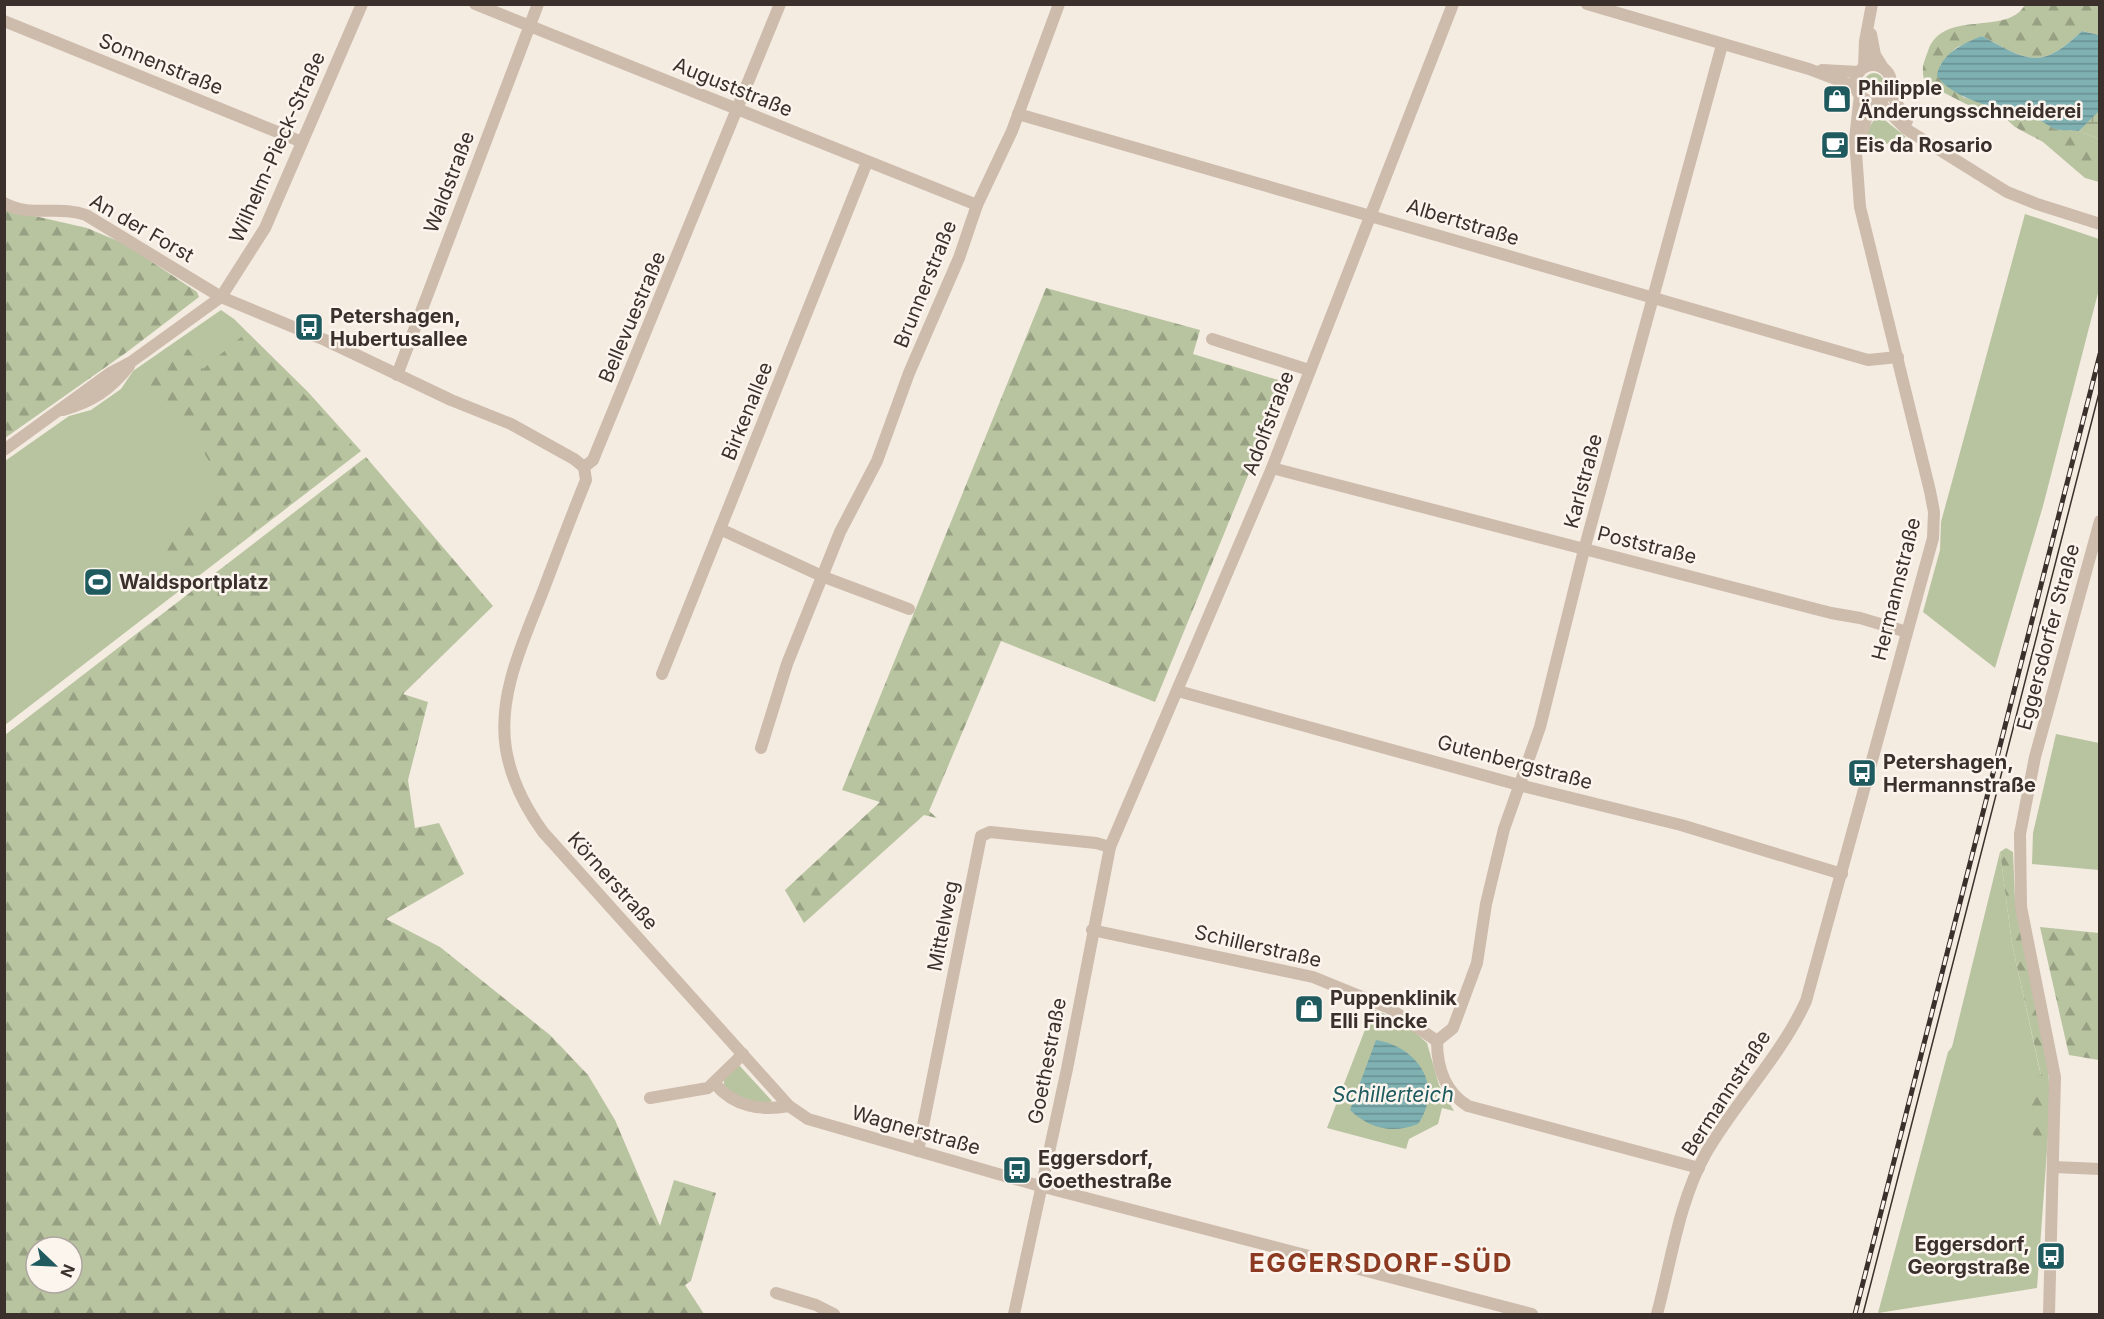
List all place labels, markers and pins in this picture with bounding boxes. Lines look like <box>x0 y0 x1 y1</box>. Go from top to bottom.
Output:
place label: Philipple Änderungsschneiderei <box>1858 76 2082 123</box>
shop icon: Philipple Änderungsschneiderei <box>1821 83 1853 115</box>
cafe icon: Eis da Rosario <box>1819 129 1851 161</box>
place label: Eis da Rosario <box>1856 133 1992 157</box>
place label: Petershagen, Hubertusallee <box>330 304 468 351</box>
bus stop icon: Petershagen, Hubertusallee <box>293 311 325 343</box>
sports icon: Waldsportplatz <box>82 566 114 598</box>
place label: Waldsportplatz <box>119 570 269 594</box>
place label: Petershagen, Hermannstraße <box>1883 750 2036 797</box>
bus stop icon: Petershagen, Hermannstraße <box>1846 757 1878 789</box>
place label: Puppenklinik Elli Fincke <box>1330 986 1457 1033</box>
shop icon: Puppenklinik Elli Fincke <box>1293 993 1325 1025</box>
place label: Eggersdorf, Goethestraße <box>1038 1146 1172 1193</box>
bus stop icon: Eggersdorf, Goethestraße <box>1001 1154 1033 1186</box>
place label: Eggersdorf, Georgstraße <box>1907 1232 2030 1279</box>
bus stop icon: Eggersdorf, Georgstraße <box>2035 1240 2067 1272</box>

